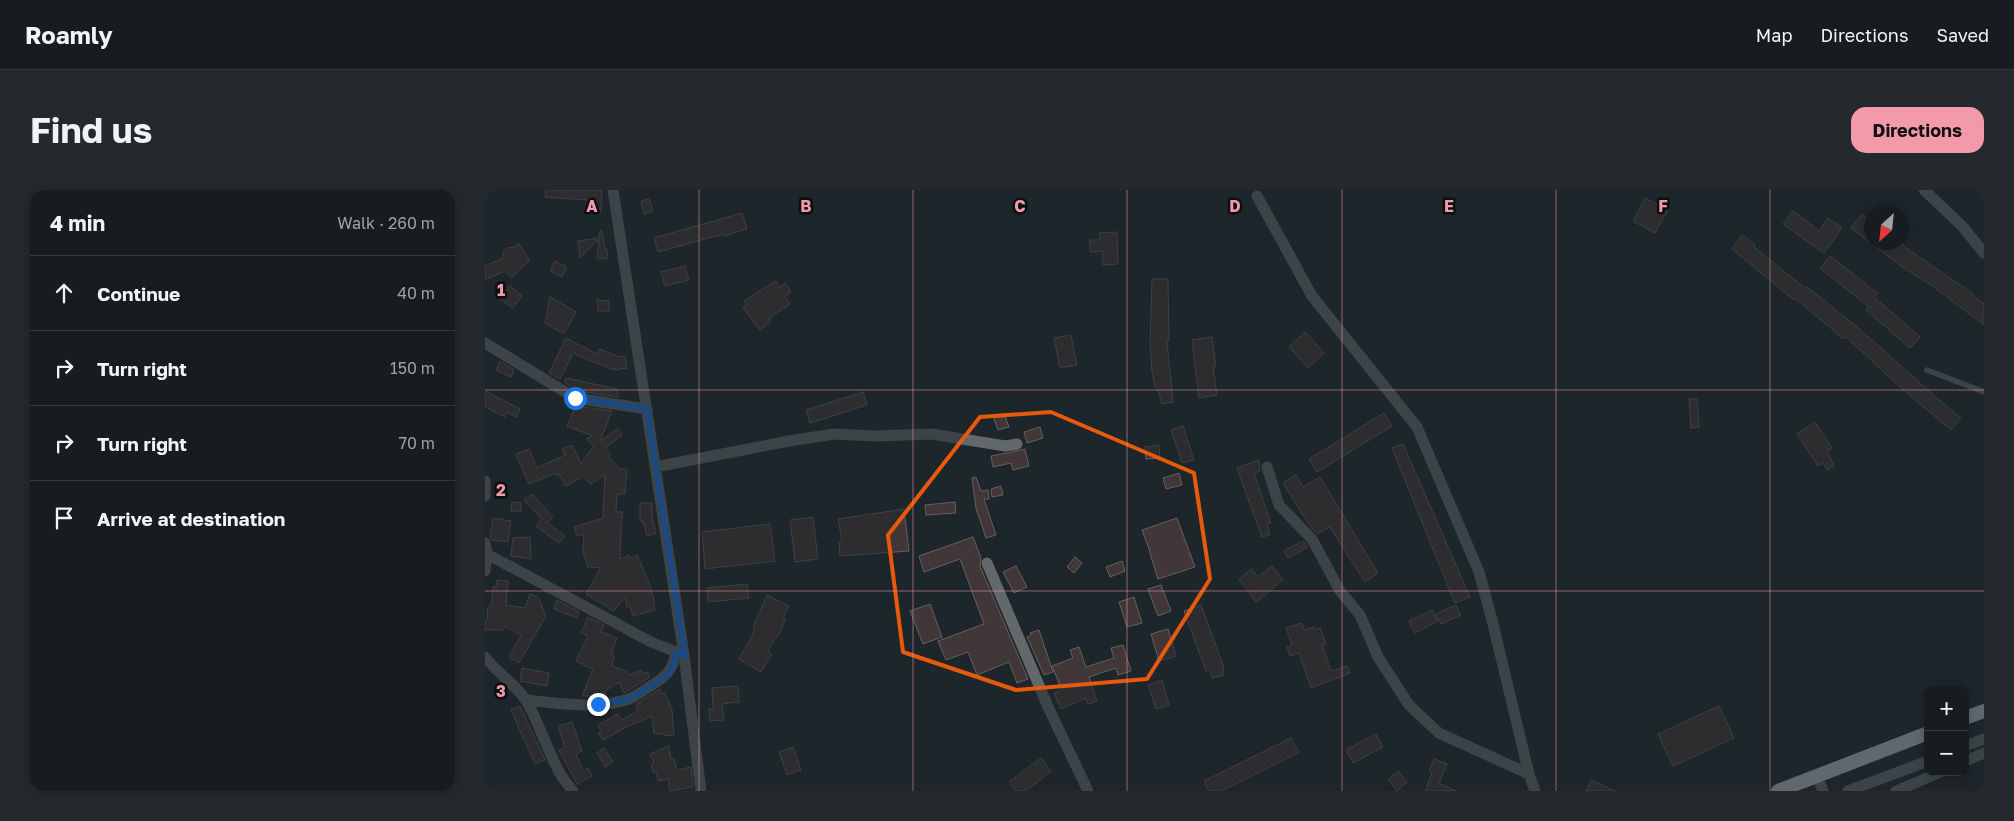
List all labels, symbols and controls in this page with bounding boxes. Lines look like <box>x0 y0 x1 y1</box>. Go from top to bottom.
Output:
text: Roamly <box>25 20 113 49</box>
text: Map <box>1756 24 1792 46</box>
text: Directions <box>1820 24 1908 46</box>
text: Saved <box>1936 24 1989 46</box>
button: Directions <box>1851 107 1984 153</box>
text: Find us <box>30 109 152 151</box>
text: A <box>586 196 598 216</box>
text: B <box>800 196 812 216</box>
text: C <box>1014 196 1026 216</box>
text: D <box>1229 196 1241 216</box>
text: E <box>1444 196 1454 216</box>
text: F <box>1658 196 1668 216</box>
north arrow <box>1864 205 1909 250</box>
text: 4 min <box>50 210 105 236</box>
text: Walk · 260 m <box>337 213 435 233</box>
icon: ahead <box>50 279 78 307</box>
text: 1 <box>497 280 505 300</box>
text: Continue <box>97 282 180 305</box>
text: 40 m <box>397 283 435 303</box>
icon: right <box>50 354 78 382</box>
text: Turn right <box>97 357 187 380</box>
text: 150 m <box>390 358 435 378</box>
route start <box>564 387 587 410</box>
icon: right <box>50 429 78 457</box>
text: Turn right <box>97 432 187 455</box>
text: 70 m <box>398 433 435 453</box>
text: 2 <box>496 480 506 500</box>
icon: arrive <box>50 504 78 532</box>
text: Arrive at destination <box>97 507 285 530</box>
text: 3 <box>496 681 506 701</box>
map controls <box>1924 686 1969 776</box>
button: + <box>1924 686 1969 731</box>
route end <box>587 693 610 716</box>
button: − <box>1924 731 1969 776</box>

